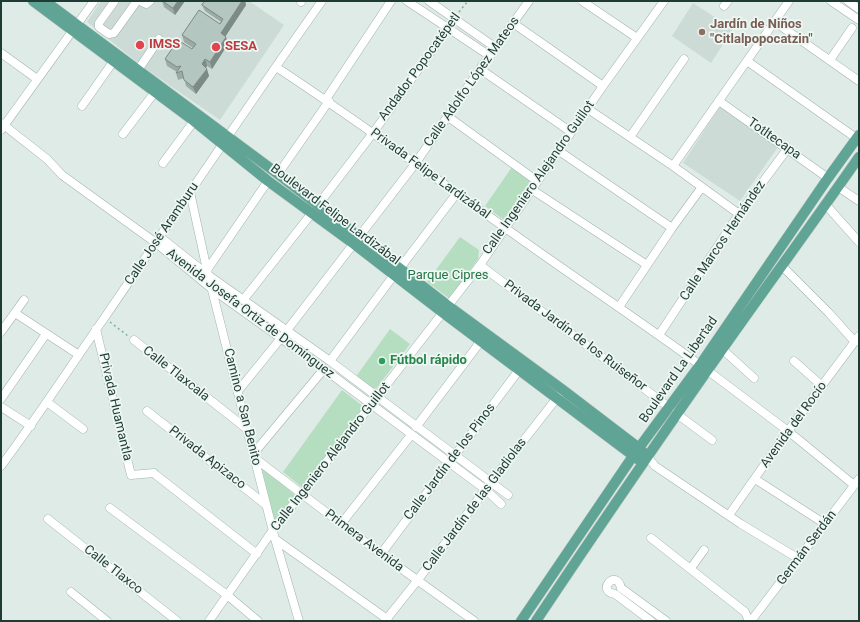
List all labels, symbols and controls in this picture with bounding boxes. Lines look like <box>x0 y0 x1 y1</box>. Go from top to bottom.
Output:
street label: Andador Popocatépetl <box>376 10 464 124</box>
street label: Calle Adolfo López Mateos <box>421 14 523 150</box>
place label: Jardín de Niños "Citlalpopocatzin" <box>710 17 813 48</box>
marker: Jardín de Niños "Citlalpopocatzin" <box>697 27 707 37</box>
place label: IMSS <box>149 37 180 53</box>
marker: IMSS <box>134 39 146 51</box>
place label: SESA <box>225 39 257 55</box>
marker: SESA <box>210 41 222 53</box>
street label: Calle Ingeniero Alejandro Guillot <box>480 98 598 258</box>
street label: Totltecapa <box>744 115 804 163</box>
street label: Privada Felipe Lardizábal <box>367 125 493 223</box>
street label: Boulevard Felipe Lardizábal <box>267 161 403 269</box>
street label: Calle Marcos Hernández <box>677 178 769 304</box>
street label: Calle José Aramburu <box>122 180 202 288</box>
street label: Avenida Josefa Ortiz de Domínguez <box>163 246 337 382</box>
park label: Parque Cipres <box>408 268 488 284</box>
street label: Privada Jardín de los Ruiseñor <box>500 277 650 395</box>
street label: Boulevard La Libertad <box>637 314 721 426</box>
street label: Calle Tlaxcala <box>140 343 212 405</box>
street label: Camino a San Benito <box>220 347 264 467</box>
street label: Privada Huamantla <box>95 352 135 462</box>
place label: Fútbol rápido <box>390 353 467 369</box>
marker: Fútbol rápido <box>377 356 387 366</box>
street label: Avenida del Rocío <box>758 379 830 471</box>
street label: Calle Ingeniero Alejandro Guillot <box>268 380 394 534</box>
street label: Calle Jardín de los Pinos <box>401 401 499 523</box>
street label: Privada Apizaco <box>165 423 249 493</box>
street label: Calle Jardín de las Gladiolas <box>420 435 530 575</box>
street label: Primera Avenida <box>322 506 406 576</box>
street label: Germán Serdán <box>774 508 840 588</box>
street label: Calle Tlaxco <box>80 542 146 598</box>

